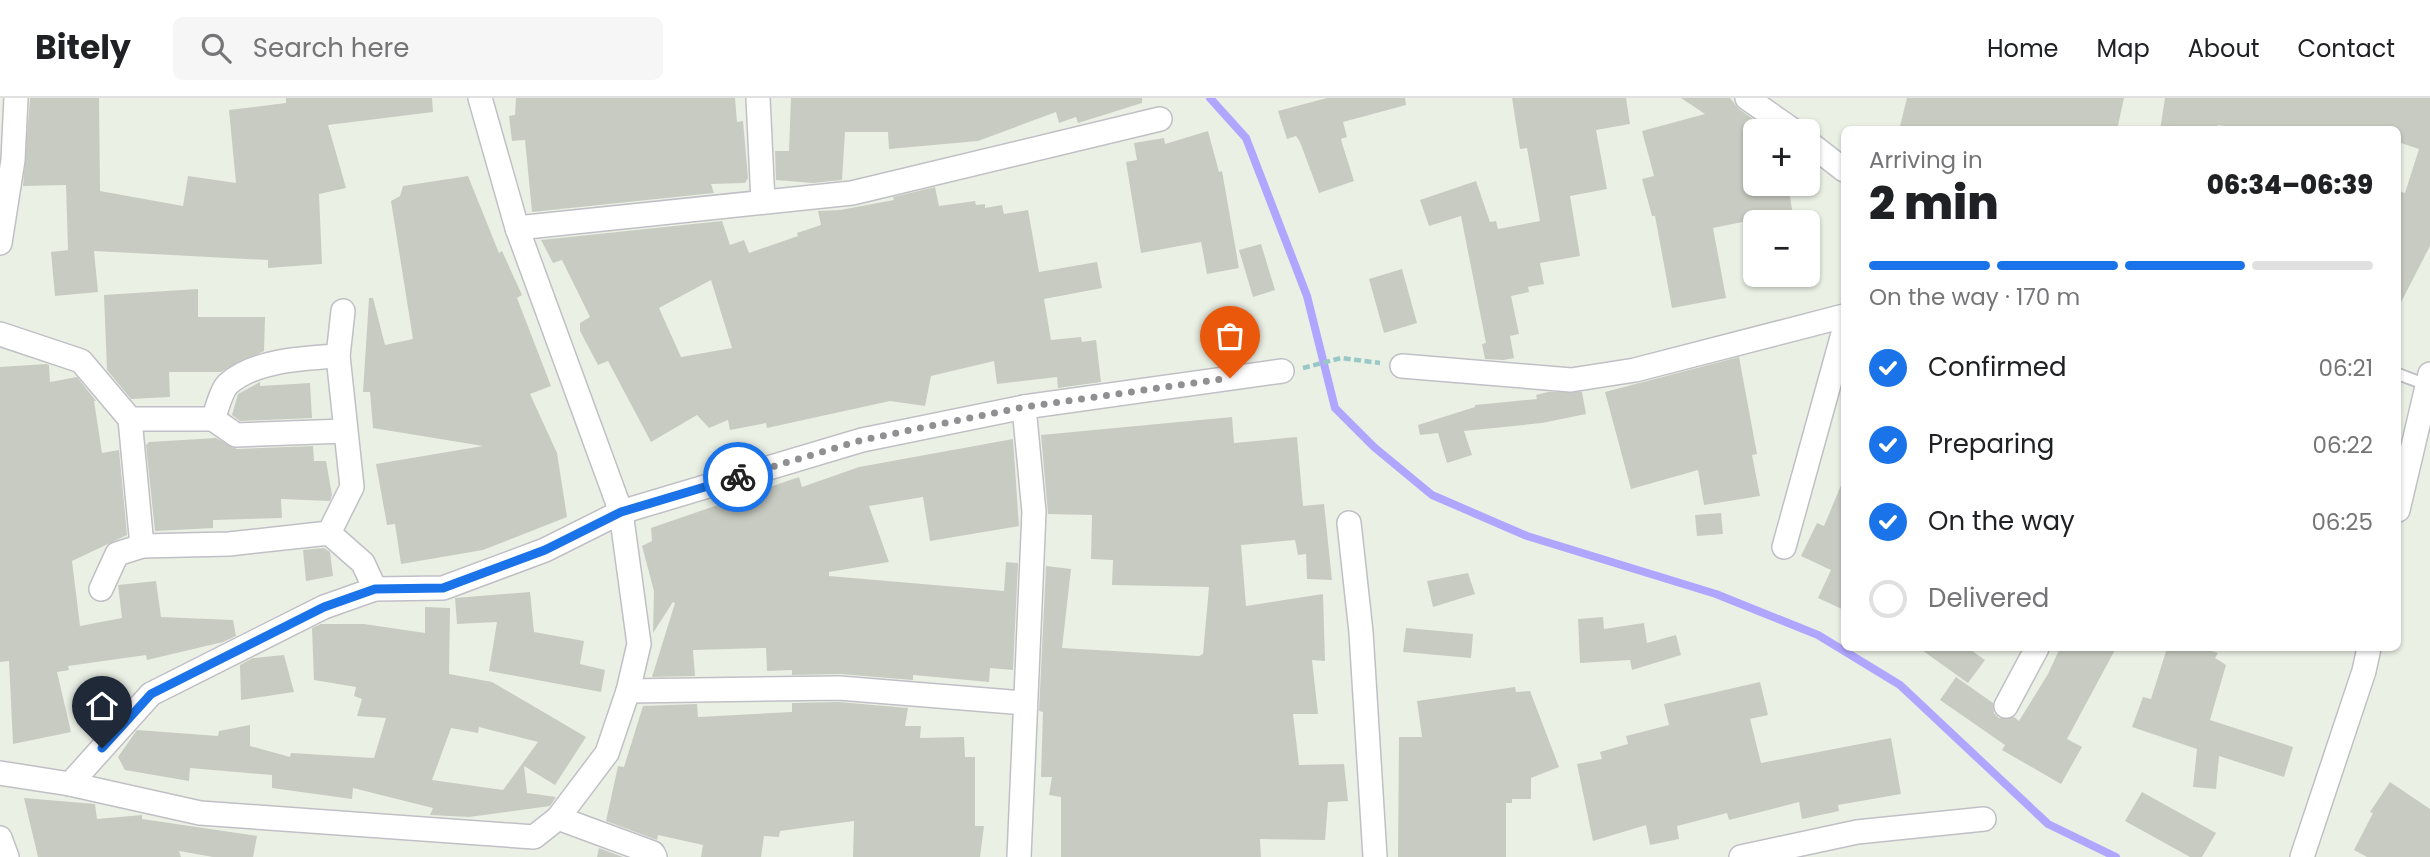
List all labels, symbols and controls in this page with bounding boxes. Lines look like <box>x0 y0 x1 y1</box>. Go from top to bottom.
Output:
search box <box>173 17 663 80</box>
text: Bitely <box>35 24 131 71</box>
icon: search <box>197 29 235 67</box>
text: Search here <box>253 30 409 66</box>
text: Home <box>1987 32 2059 65</box>
text: Map <box>2097 32 2150 65</box>
text: About <box>2188 32 2259 65</box>
text: Contact <box>2297 32 2395 65</box>
map controls <box>1743 119 1820 287</box>
button: + <box>1743 119 1820 196</box>
text: Arriving in <box>1869 144 1983 176</box>
text: 06:34–06:39 <box>2207 167 2373 203</box>
text: 2 min <box>1869 171 1999 235</box>
button: − <box>1743 210 1820 287</box>
text: On the way · 170 m <box>1869 281 2080 313</box>
pin <box>1200 306 1260 378</box>
icon: bag <box>1211 317 1249 355</box>
icon: check <box>1869 349 1907 387</box>
text: Confirmed <box>1928 349 2066 385</box>
text: 06:21 <box>2318 352 2373 384</box>
icon: check <box>1869 426 1907 464</box>
text: Preparing <box>1928 426 2054 462</box>
text: 06:22 <box>2313 429 2373 461</box>
courier <box>703 442 773 512</box>
icon: bike <box>719 458 757 496</box>
icon: check <box>1869 503 1907 541</box>
text: On the way <box>1928 503 2075 539</box>
text: 06:25 <box>2311 506 2373 538</box>
text: Delivered <box>1928 580 2049 616</box>
pin <box>72 676 132 748</box>
icon: home <box>83 687 121 725</box>

